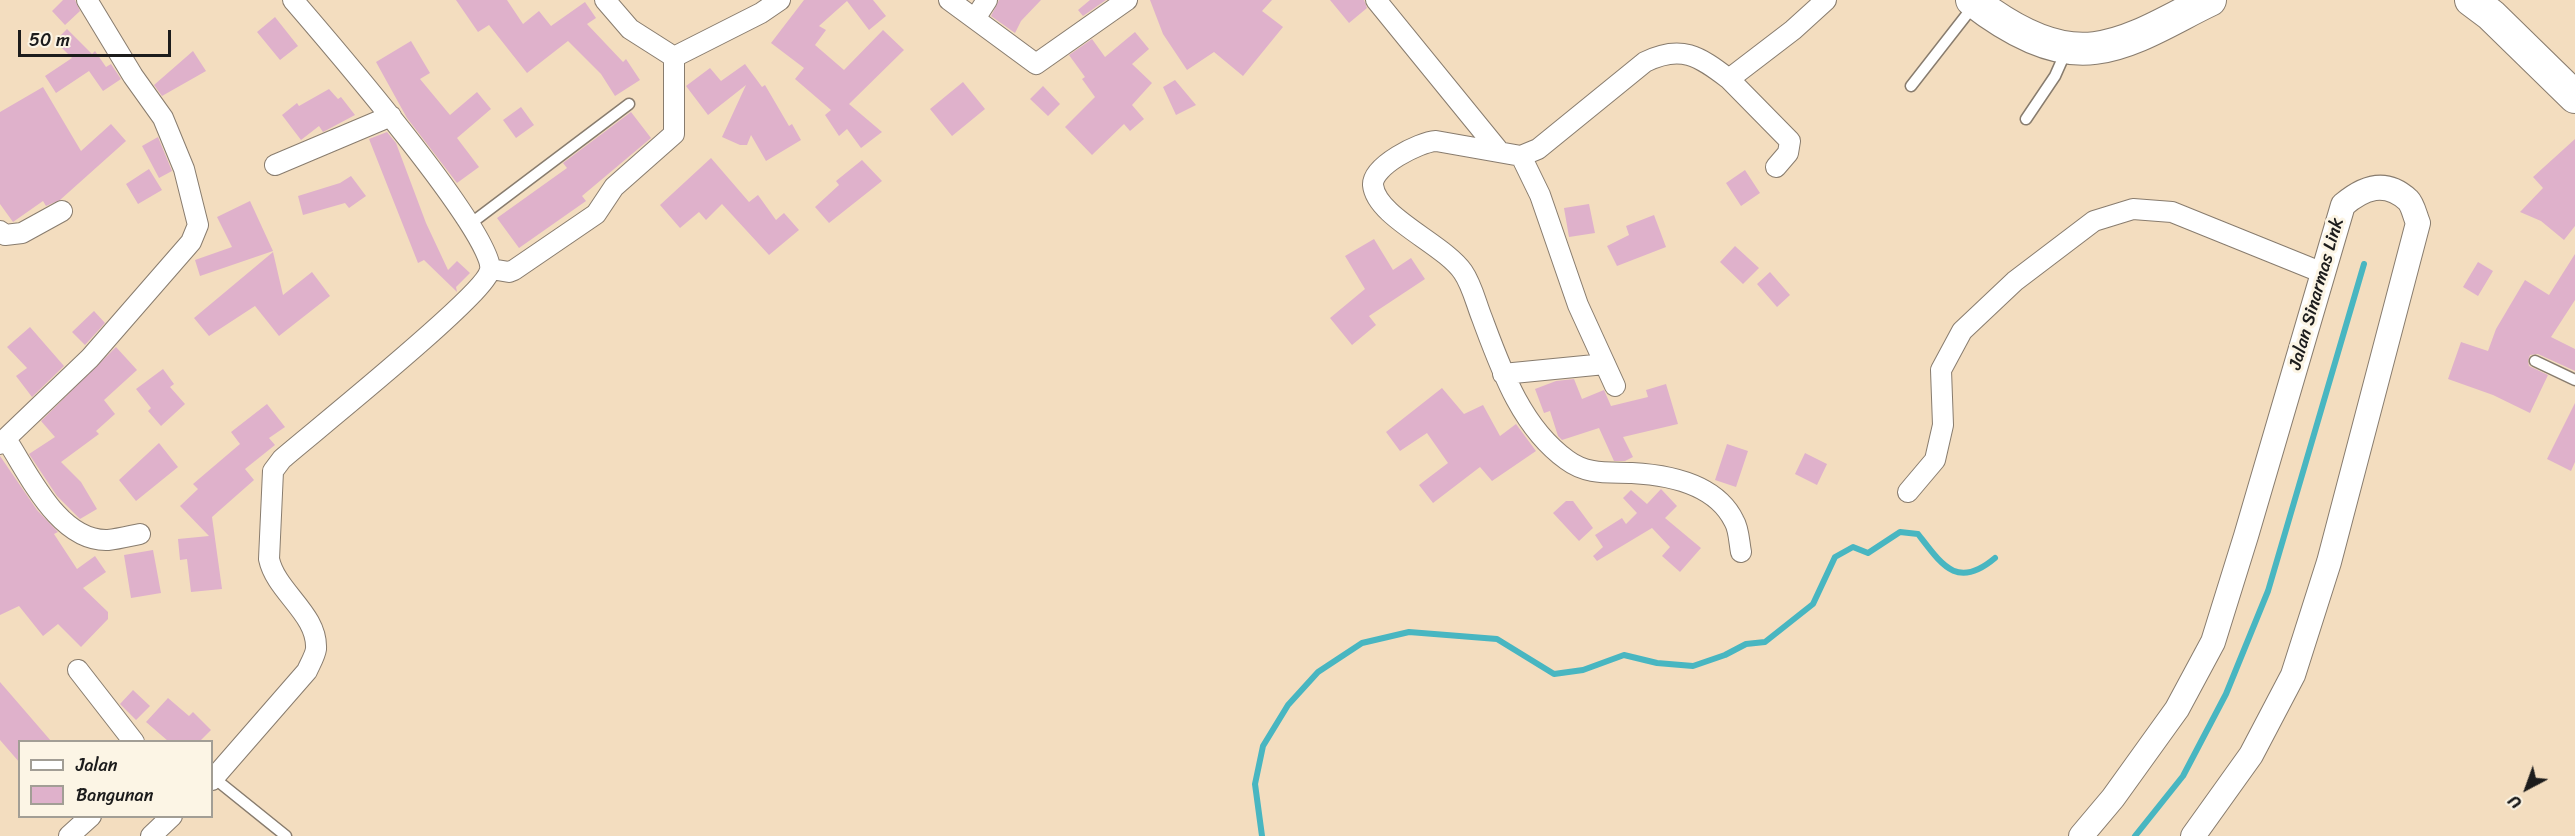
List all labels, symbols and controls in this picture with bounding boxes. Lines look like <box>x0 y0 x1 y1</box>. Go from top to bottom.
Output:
scale bar <box>21 18 174 56</box>
text: 50 m <box>29 24 70 56</box>
street label: Jalan Sinarmas Link <box>2285 216 2349 372</box>
legend <box>18 740 213 818</box>
text: Jalan <box>76 749 117 781</box>
north arrow <box>2497 758 2557 818</box>
text: Bangunan <box>76 779 153 811</box>
text: U <box>2501 788 2528 816</box>

